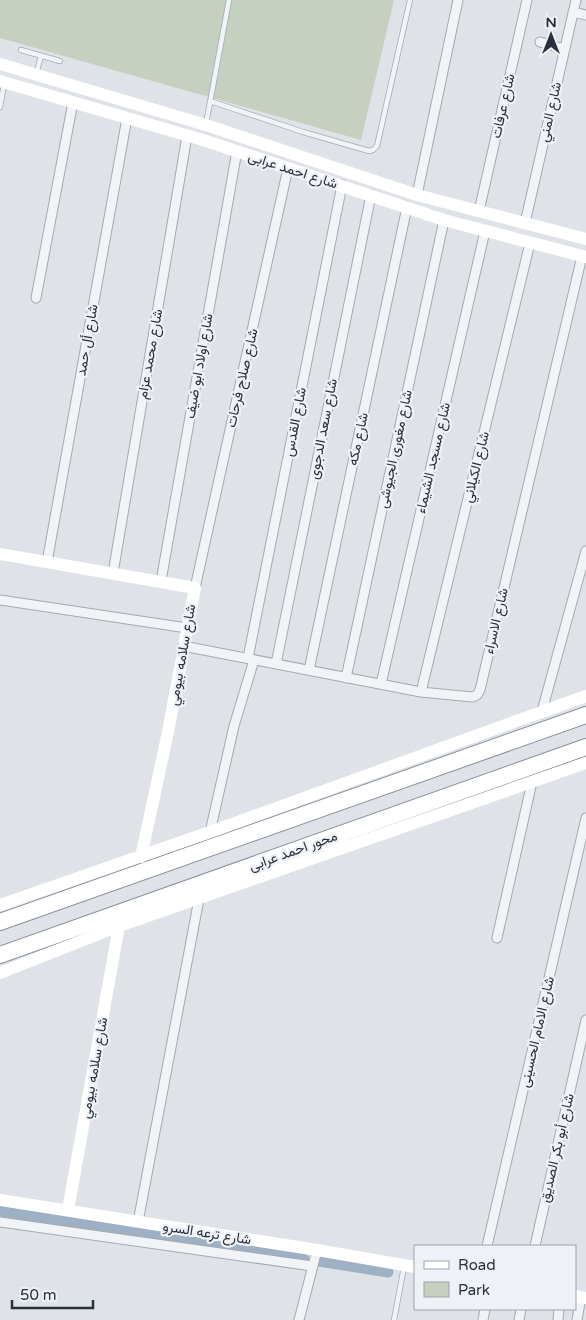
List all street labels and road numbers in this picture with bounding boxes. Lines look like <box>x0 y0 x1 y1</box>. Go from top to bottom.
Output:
street label: شارع عرفات <box>487 72 521 140</box>
street label: شارع المني <box>535 80 568 144</box>
street label: شارع احمد عرابى <box>246 148 340 194</box>
street label: شارع أل حمد <box>72 303 104 378</box>
street label: شارع محمد عزام <box>134 308 168 401</box>
street label: شارع اولاد ابو ضيف <box>181 312 219 420</box>
street label: شارع صلاح فرحات <box>222 327 264 430</box>
street label: شارع سعد الدجوى <box>305 377 343 481</box>
street label: شارع القدس <box>280 386 312 458</box>
street label: شارع مغورى الجيوشى <box>374 388 418 510</box>
street label: شارع مسجد الشيماء <box>412 401 456 516</box>
street label: شارع مكه <box>344 411 374 467</box>
street label: شارع الكيلاني <box>459 430 496 505</box>
street label: شارع الاسراء <box>480 586 514 656</box>
street label: شارع سلامه بيومي <box>165 603 202 708</box>
street label: محور احمد عرابى <box>246 827 340 875</box>
street label: شارع الامام الحسينى <box>516 975 560 1090</box>
street label: شارع سلامه بيومي <box>77 1016 114 1121</box>
street label: شارع أبو بكر الصديق <box>536 1092 580 1205</box>
street label: شارع ترعه السرو <box>161 1218 252 1250</box>

